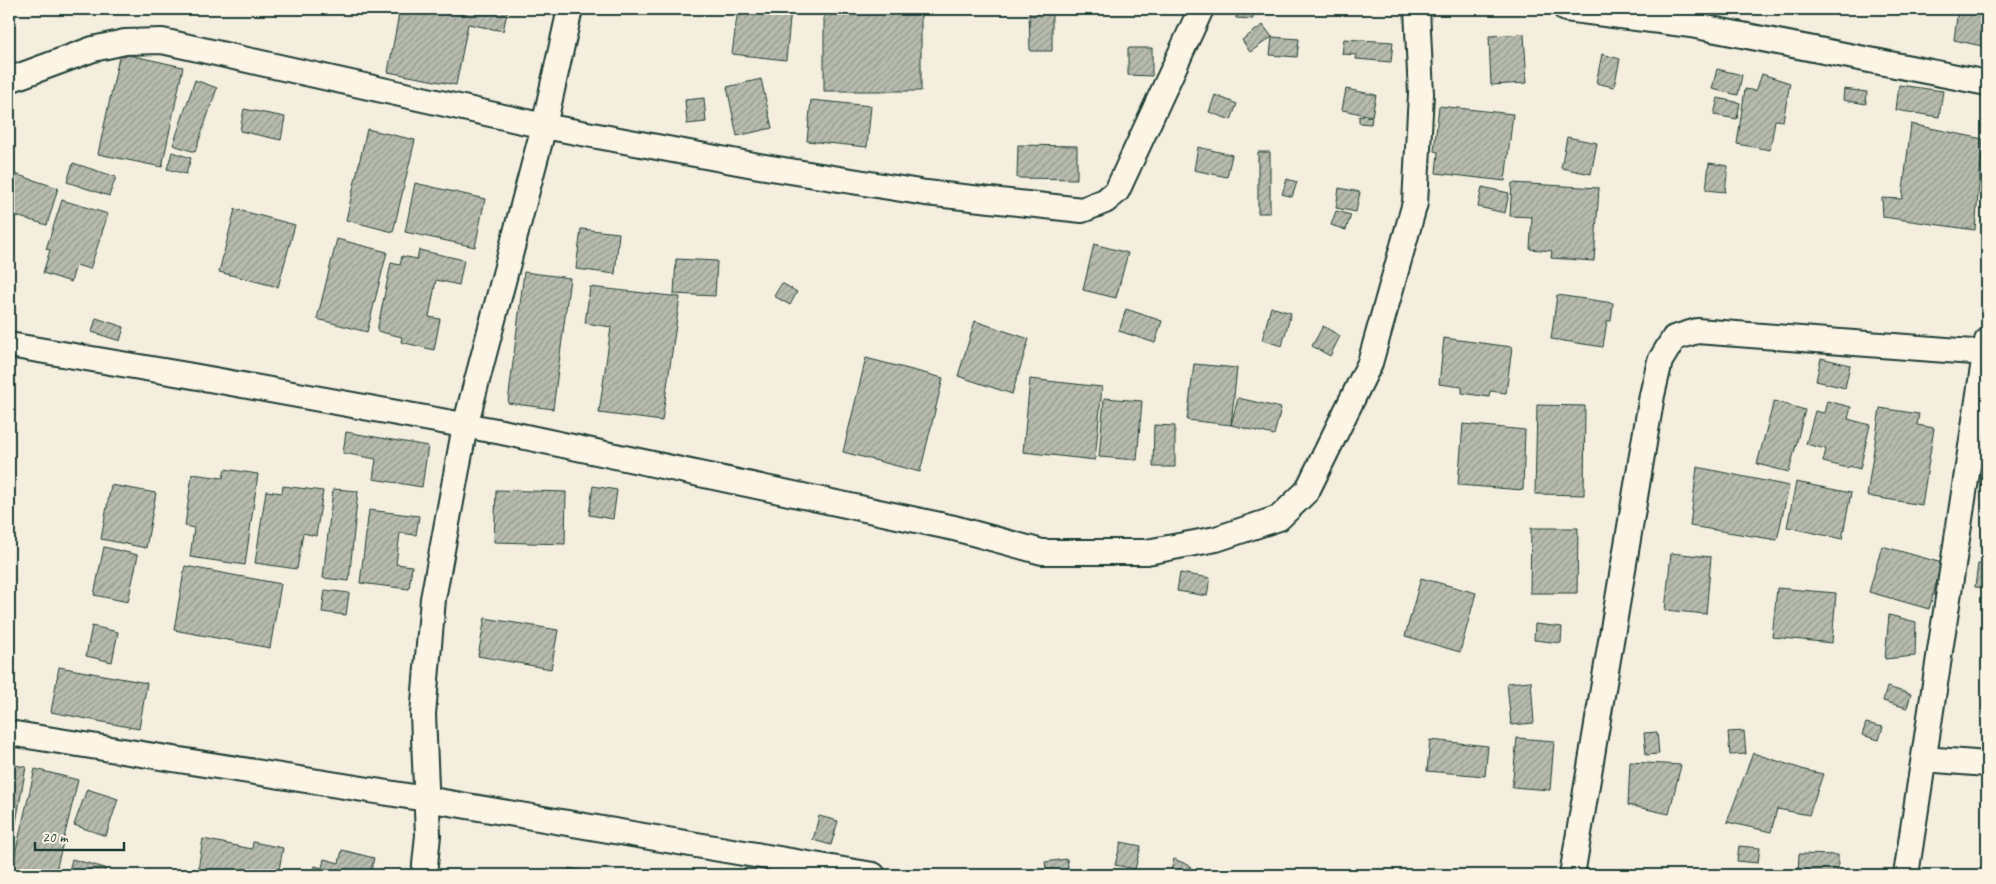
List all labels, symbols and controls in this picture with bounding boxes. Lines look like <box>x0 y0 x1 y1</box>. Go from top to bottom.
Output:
scale bar <box>35 819 124 851</box>
text: 20 m <box>42 828 69 847</box>

